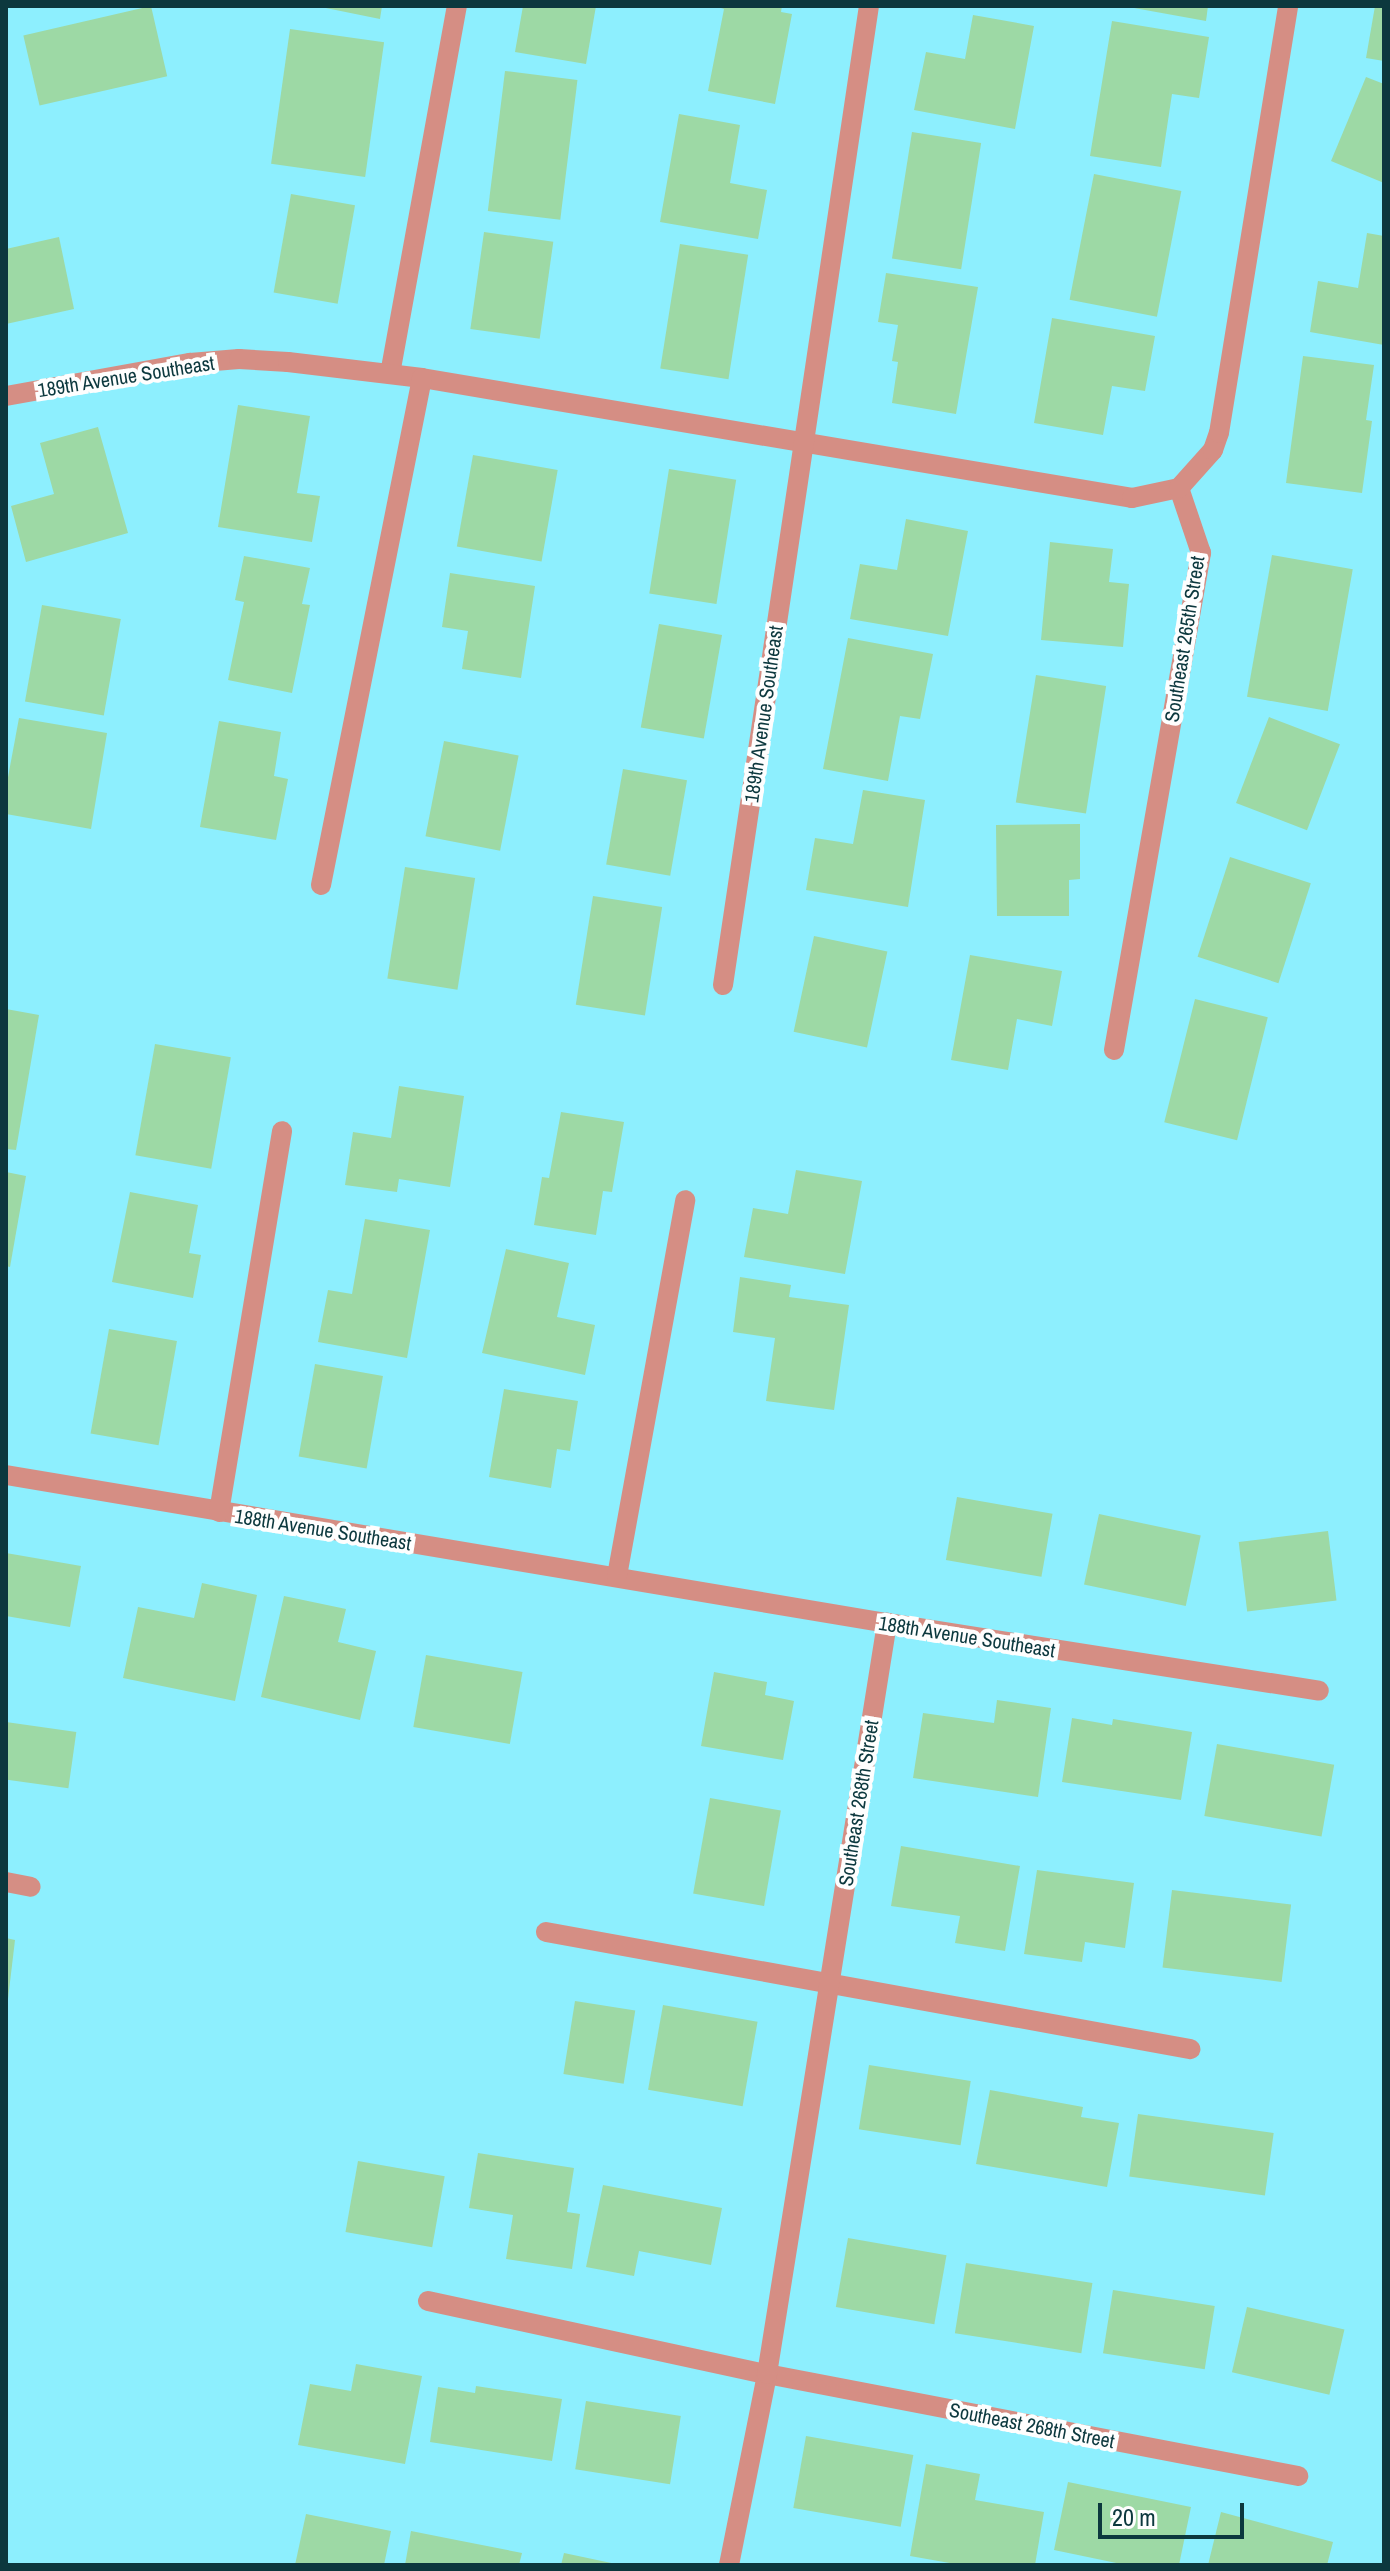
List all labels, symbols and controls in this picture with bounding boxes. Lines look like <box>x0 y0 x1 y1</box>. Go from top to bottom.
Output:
street label: 189th Avenue Southeast <box>36 350 216 402</box>
street label: Southeast 265th Street <box>1159 554 1209 724</box>
street label: 189th Avenue Southeast <box>739 624 787 804</box>
street label: 188th Avenue Southeast <box>233 1503 413 1555</box>
street label: 188th Avenue Southeast <box>877 1610 1057 1662</box>
street label: Southeast 268th Street <box>833 1718 883 1888</box>
street label: Southeast 268th Street <box>947 2397 1117 2453</box>
scale bar <box>1102 2487 1248 2537</box>
text: 20 m <box>1112 2501 1156 2533</box>

